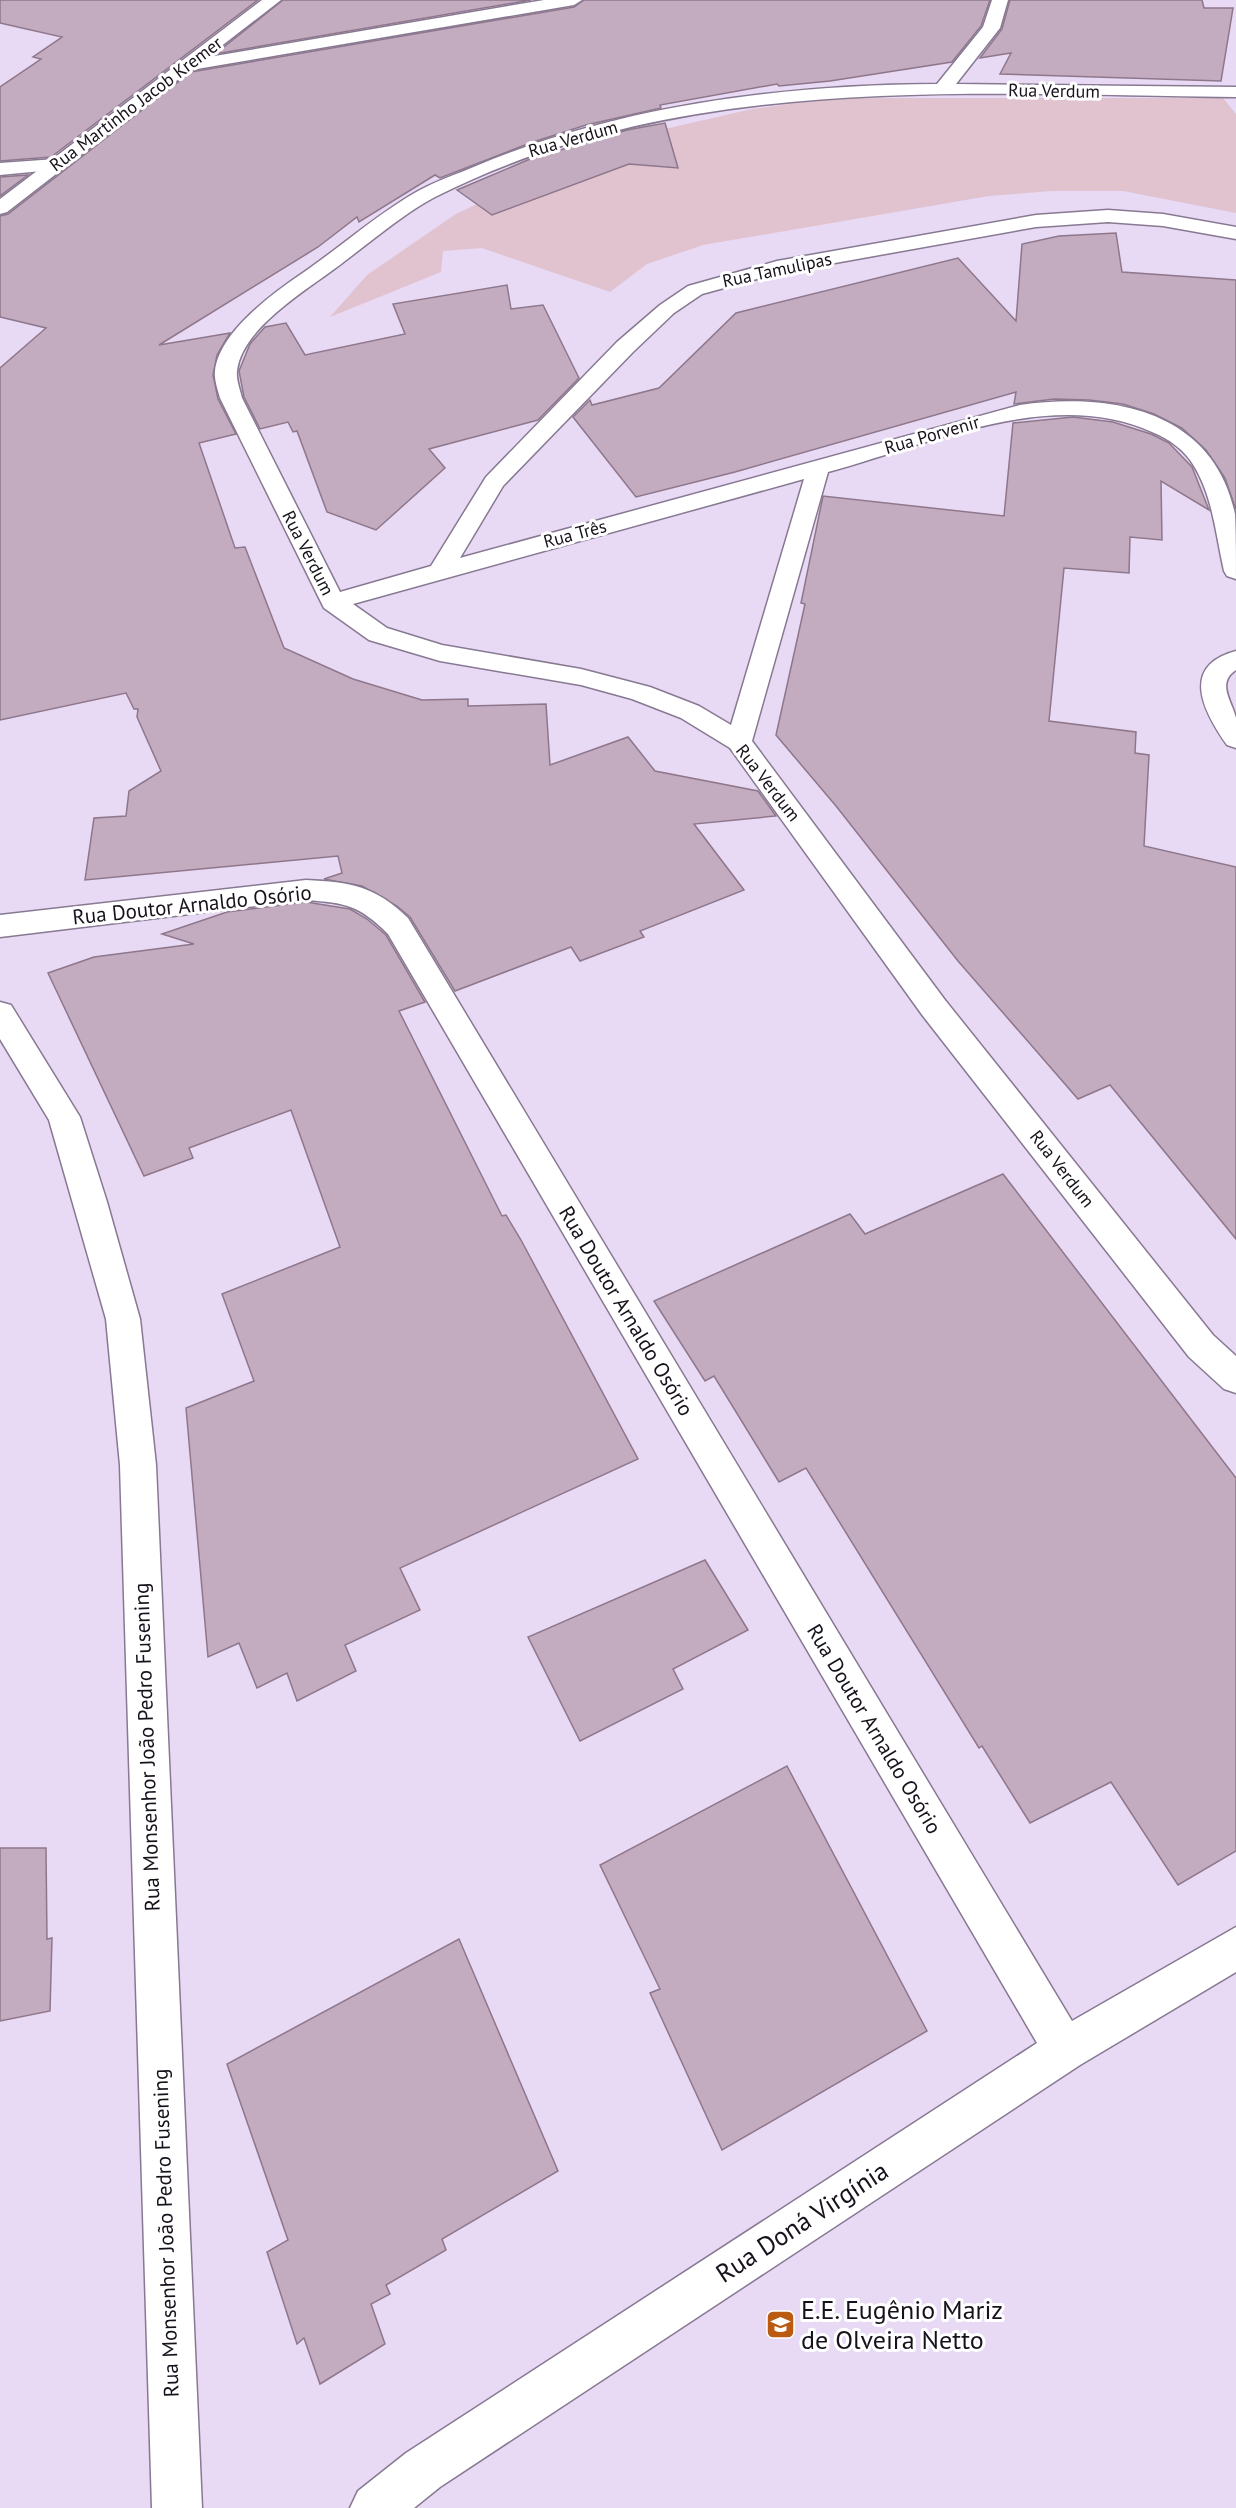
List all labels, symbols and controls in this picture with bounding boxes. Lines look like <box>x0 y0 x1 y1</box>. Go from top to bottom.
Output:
street label: Rua Martinho Jacob Kremer <box>45 31 227 176</box>
street label: Rua Verdum <box>1008 78 1100 103</box>
street label: Rua Verdum <box>526 115 620 162</box>
street label: Rua Tamulipas <box>720 247 834 292</box>
street label: Rua Porvenir <box>882 410 982 459</box>
street label: Rua Verdum <box>277 507 340 599</box>
street label: Rua Três <box>541 514 609 553</box>
street label: Rua Verdum <box>731 739 806 826</box>
street label: Rua Doutor Arnaldo Osório <box>71 879 313 930</box>
street label: Rua Verdum <box>1025 1125 1100 1212</box>
street label: Rua Doutor Arnaldo Osório <box>553 1201 700 1421</box>
street label: Rua Monsenhor João Pedro Fusening <box>127 1582 166 1912</box>
street label: Rua Doutor Arnaldo Osório <box>801 1619 948 1839</box>
street label: Rua Monsenhor João Pedro Fusening <box>146 2068 185 2398</box>
street label: Rua Doná Virgínia <box>709 2154 894 2290</box>
place label: E.E. Eugênio Mariz de Olveira Netto <box>801 2293 1003 2356</box>
school or university icon: E.E. Eugênio Mariz de Olveira Netto <box>764 2309 796 2341</box>

